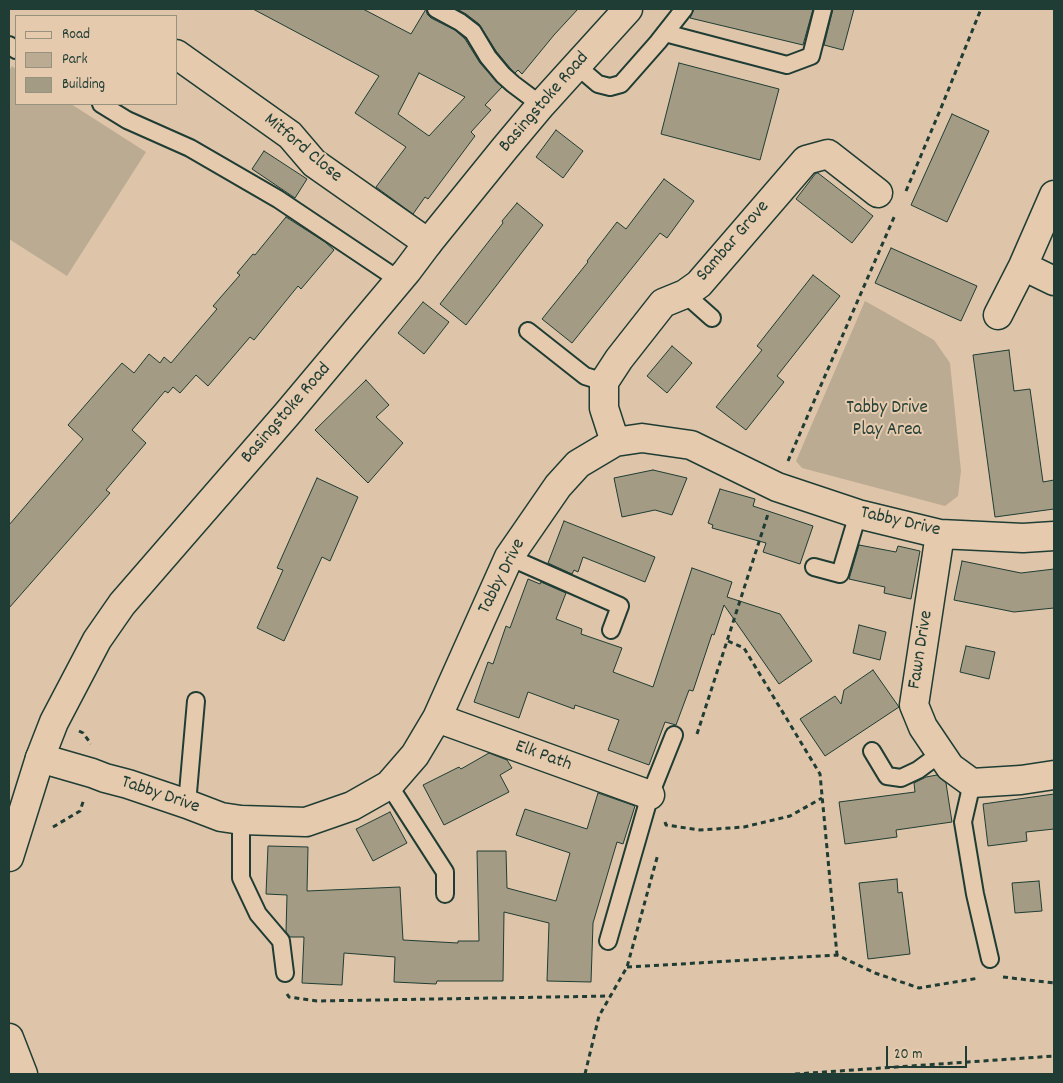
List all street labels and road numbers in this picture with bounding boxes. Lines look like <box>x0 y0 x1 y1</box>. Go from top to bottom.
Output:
street label: Basingstoke Road <box>495 48 595 158</box>
street label: Mitford Close <box>258 109 346 189</box>
street label: Sambar Grove <box>693 197 775 287</box>
street label: Basingstoke Road <box>237 359 337 469</box>
street label: Tabby Drive <box>858 503 942 543</box>
street label: Tabby Drive <box>474 535 532 619</box>
street label: Fawn Drive <box>905 609 939 691</box>
street label: Elk Path <box>512 736 574 778</box>
street label: Tabby Drive <box>118 772 202 820</box>

